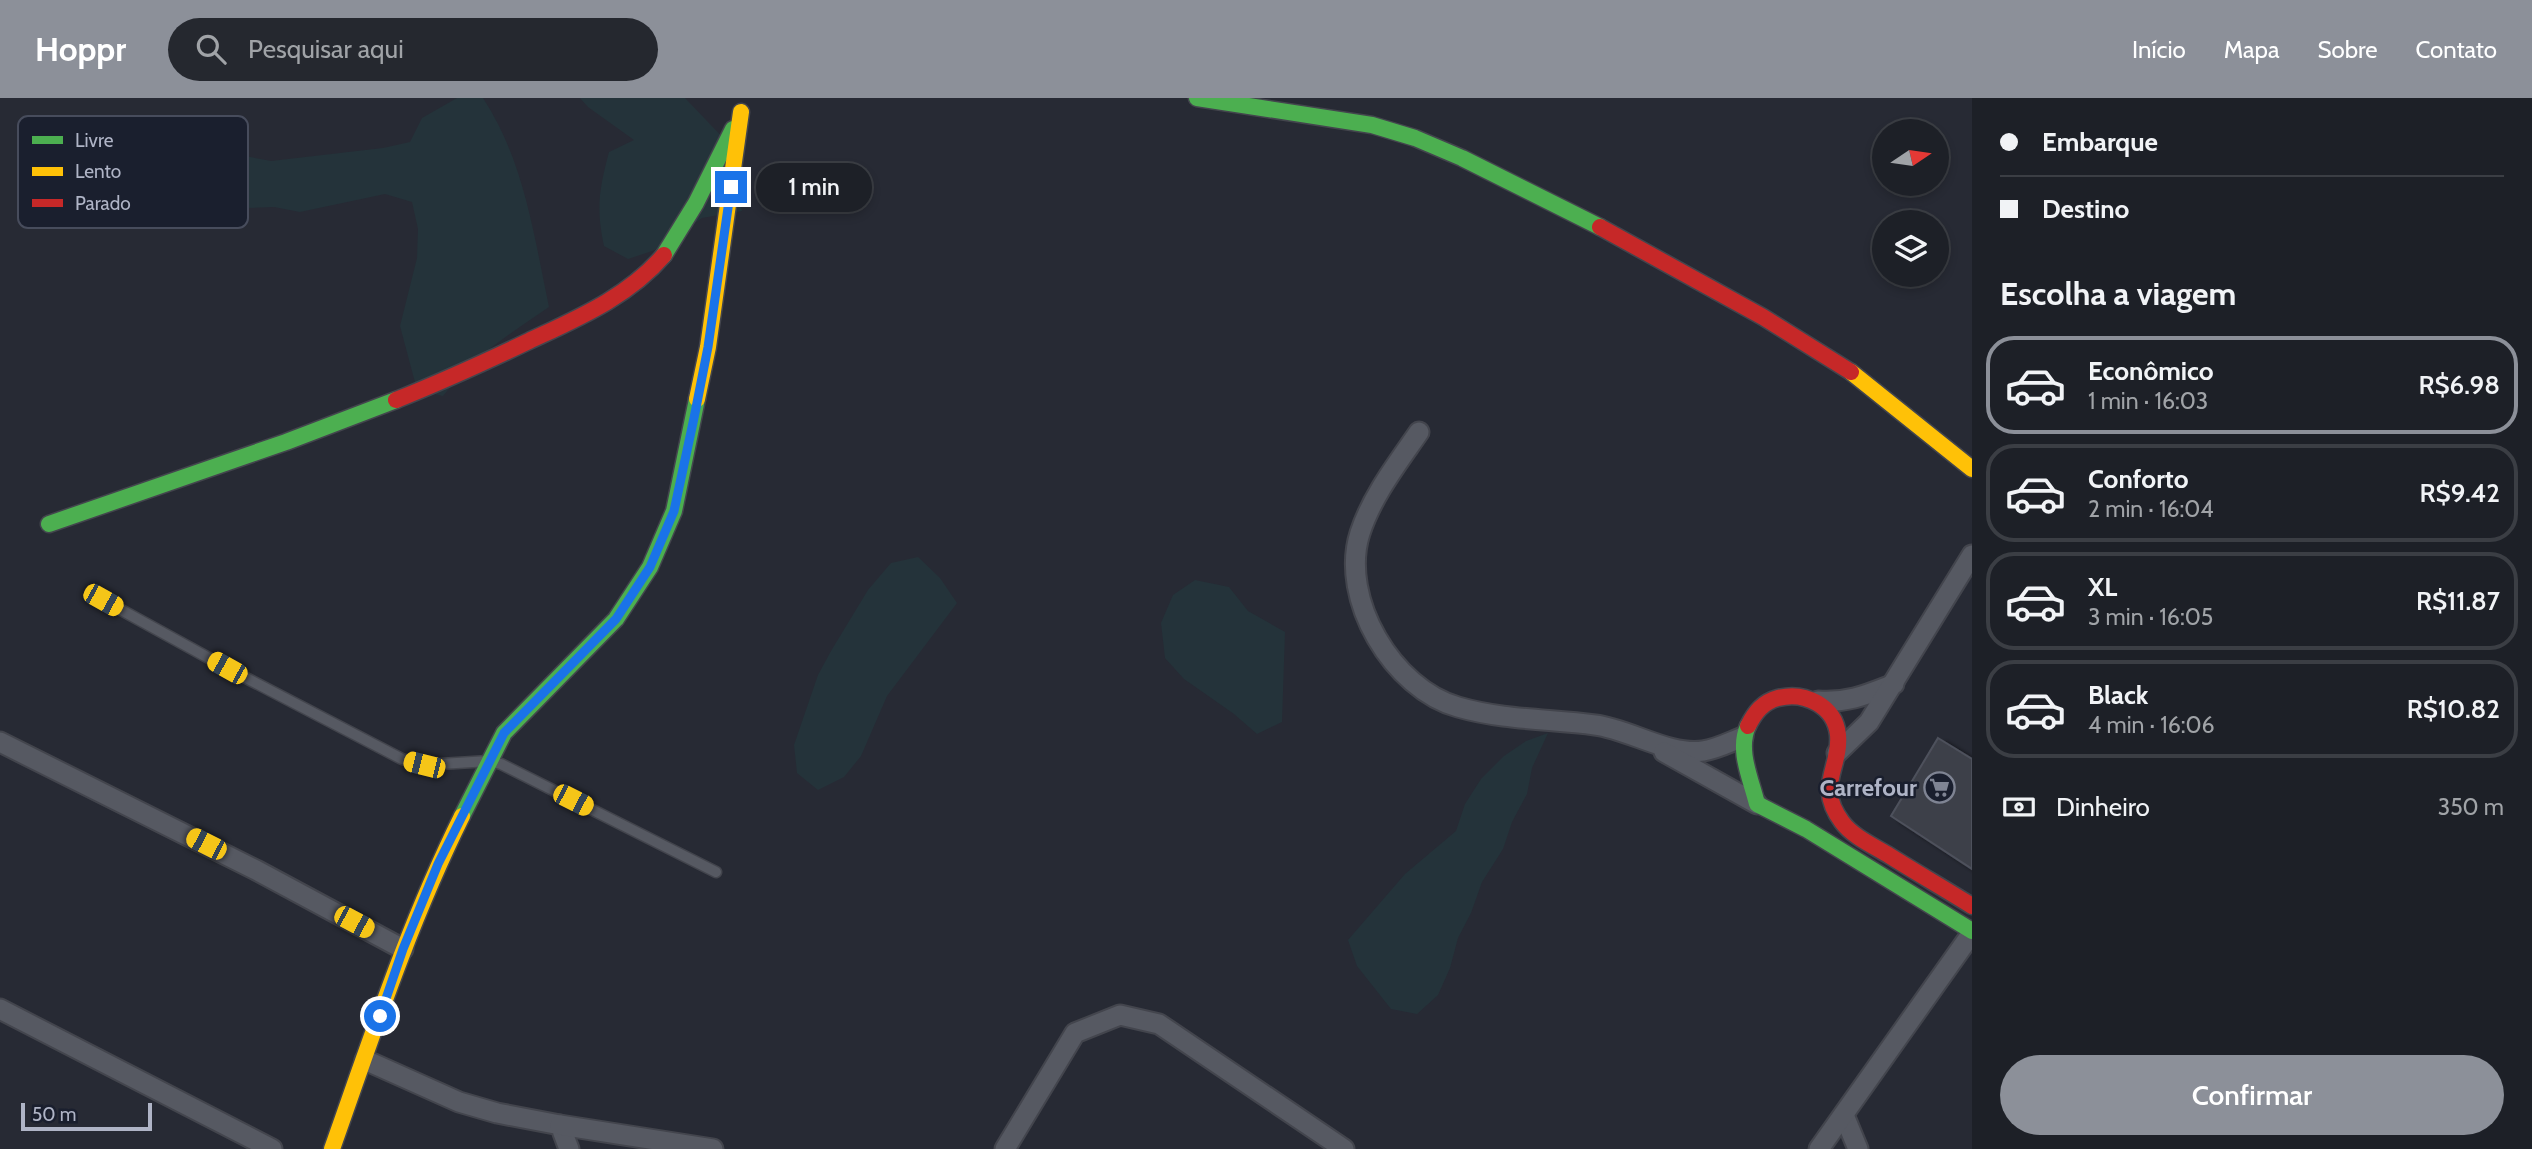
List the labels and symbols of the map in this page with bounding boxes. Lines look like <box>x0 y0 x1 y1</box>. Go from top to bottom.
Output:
legend <box>18 116 248 228</box>
north arrow <box>1872 119 1950 196</box>
text: Livre <box>75 129 114 152</box>
text: Lento <box>75 160 121 183</box>
callout: 1 min <box>756 162 871 212</box>
route end <box>715 171 747 203</box>
text: Parado <box>75 192 131 215</box>
car <box>80 581 127 619</box>
car <box>204 649 251 687</box>
car <box>402 750 447 780</box>
supermarket icon: Carrefour <box>1923 770 1957 804</box>
place label: Carrefour <box>1820 773 1917 802</box>
car <box>550 781 597 819</box>
car <box>183 825 230 863</box>
car <box>331 903 378 941</box>
route start <box>364 1000 396 1032</box>
scale bar <box>21 1100 152 1132</box>

